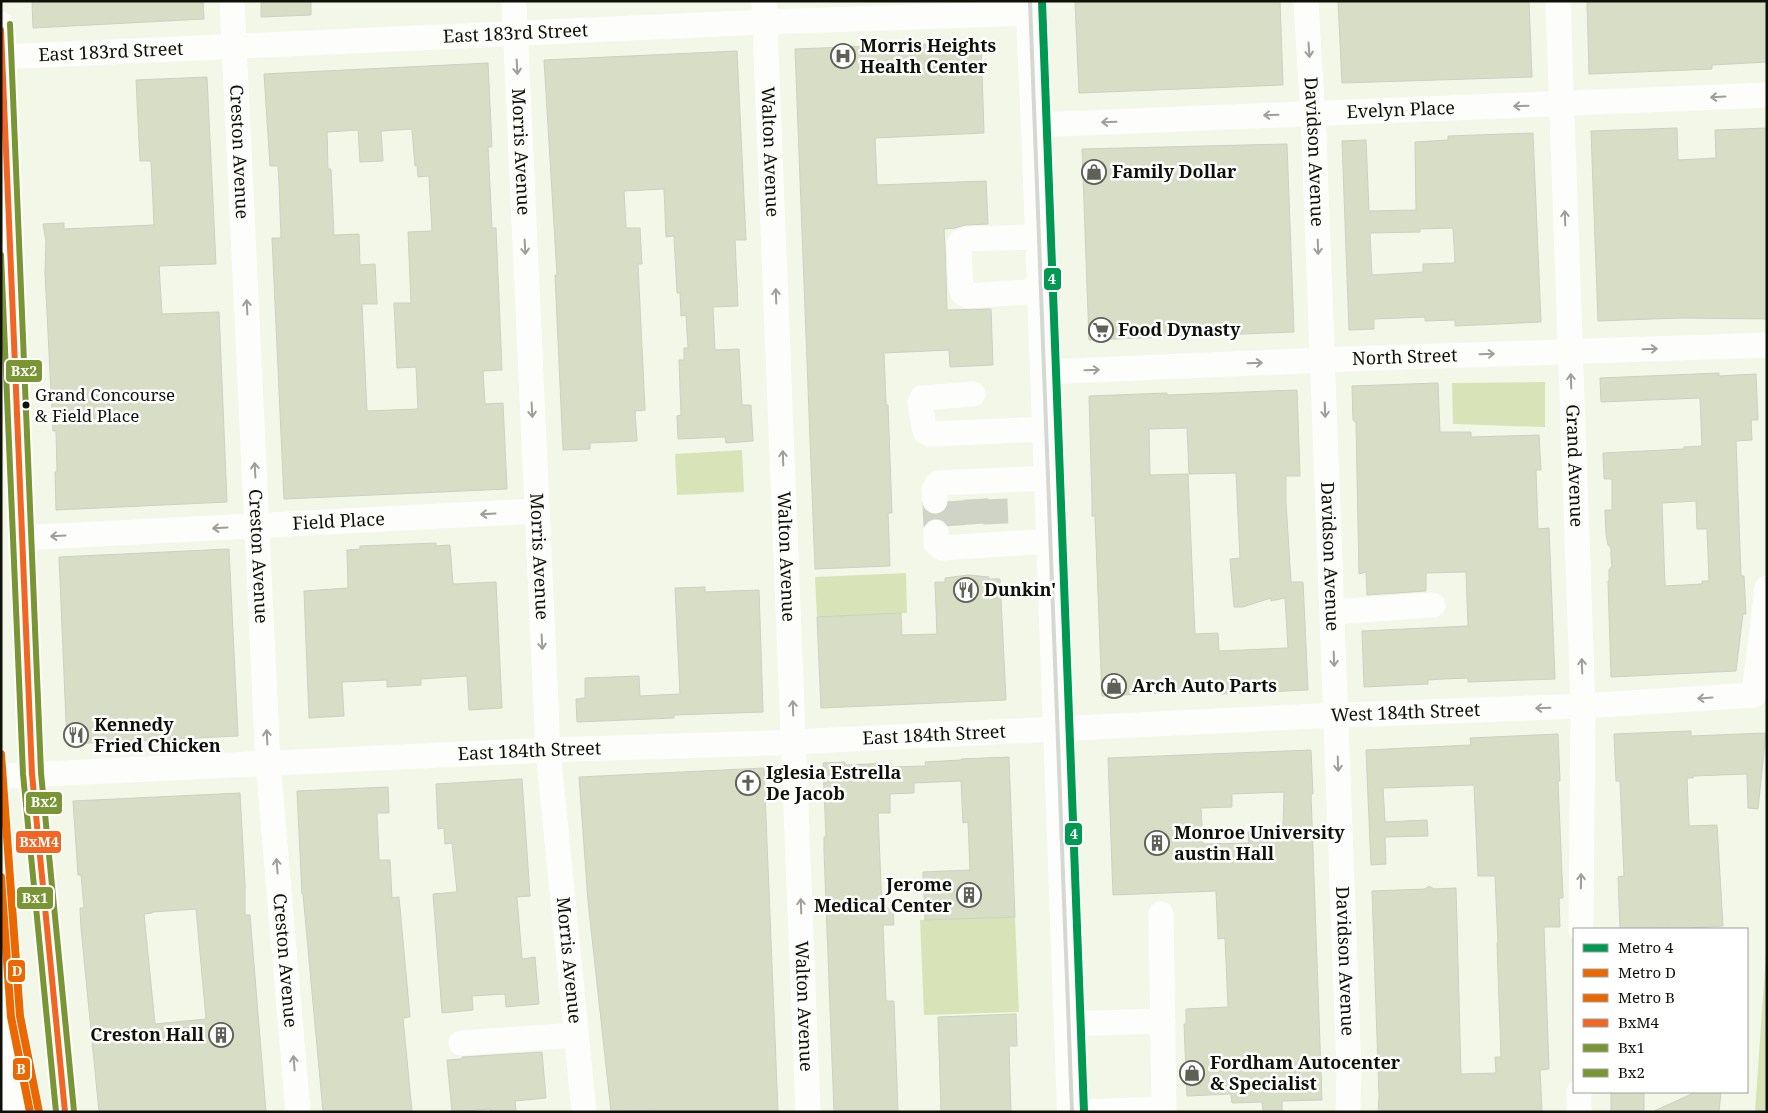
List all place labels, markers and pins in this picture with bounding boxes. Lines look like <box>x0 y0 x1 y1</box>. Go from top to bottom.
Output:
place label: Morris Heights Health Center <box>860 33 996 78</box>
hospital icon: Morris Heights Health Center <box>830 43 856 69</box>
shop icon: Family Dollar <box>1081 159 1107 185</box>
place label: Family Dollar <box>1112 159 1237 183</box>
supermarket icon: Food Dynasty <box>1088 317 1114 343</box>
place label: Food Dynasty <box>1118 317 1241 341</box>
place label: Grand Concourse & Field Place <box>35 383 175 427</box>
marker: Grand Concourse & Field Place <box>21 400 31 410</box>
restaurant icon: Dunkin' <box>953 577 979 603</box>
place label: Dunkin' <box>984 577 1056 601</box>
shop icon: Arch Auto Parts <box>1101 673 1127 699</box>
place label: Arch Auto Parts <box>1132 673 1277 697</box>
place label: Kennedy Fried Chicken <box>94 712 221 757</box>
restaurant icon: Kennedy Fried Chicken <box>63 722 89 748</box>
place label: Iglesia Estrella De Jacob <box>766 760 901 805</box>
church icon: Iglesia Estrella De Jacob <box>735 770 761 796</box>
place label: Monroe University austin Hall <box>1174 820 1345 865</box>
building icon: Monroe University austin Hall <box>1144 830 1170 856</box>
place label: Jerome Medical Center <box>814 872 953 917</box>
building icon: Jerome Medical Center <box>956 882 982 908</box>
place label: Creston Hall <box>90 1022 205 1046</box>
building icon: Creston Hall <box>208 1022 234 1048</box>
place label: Fordham Autocenter & Specialist <box>1210 1050 1401 1095</box>
shop icon: Fordham Autocenter & Specialist <box>1179 1060 1205 1086</box>

